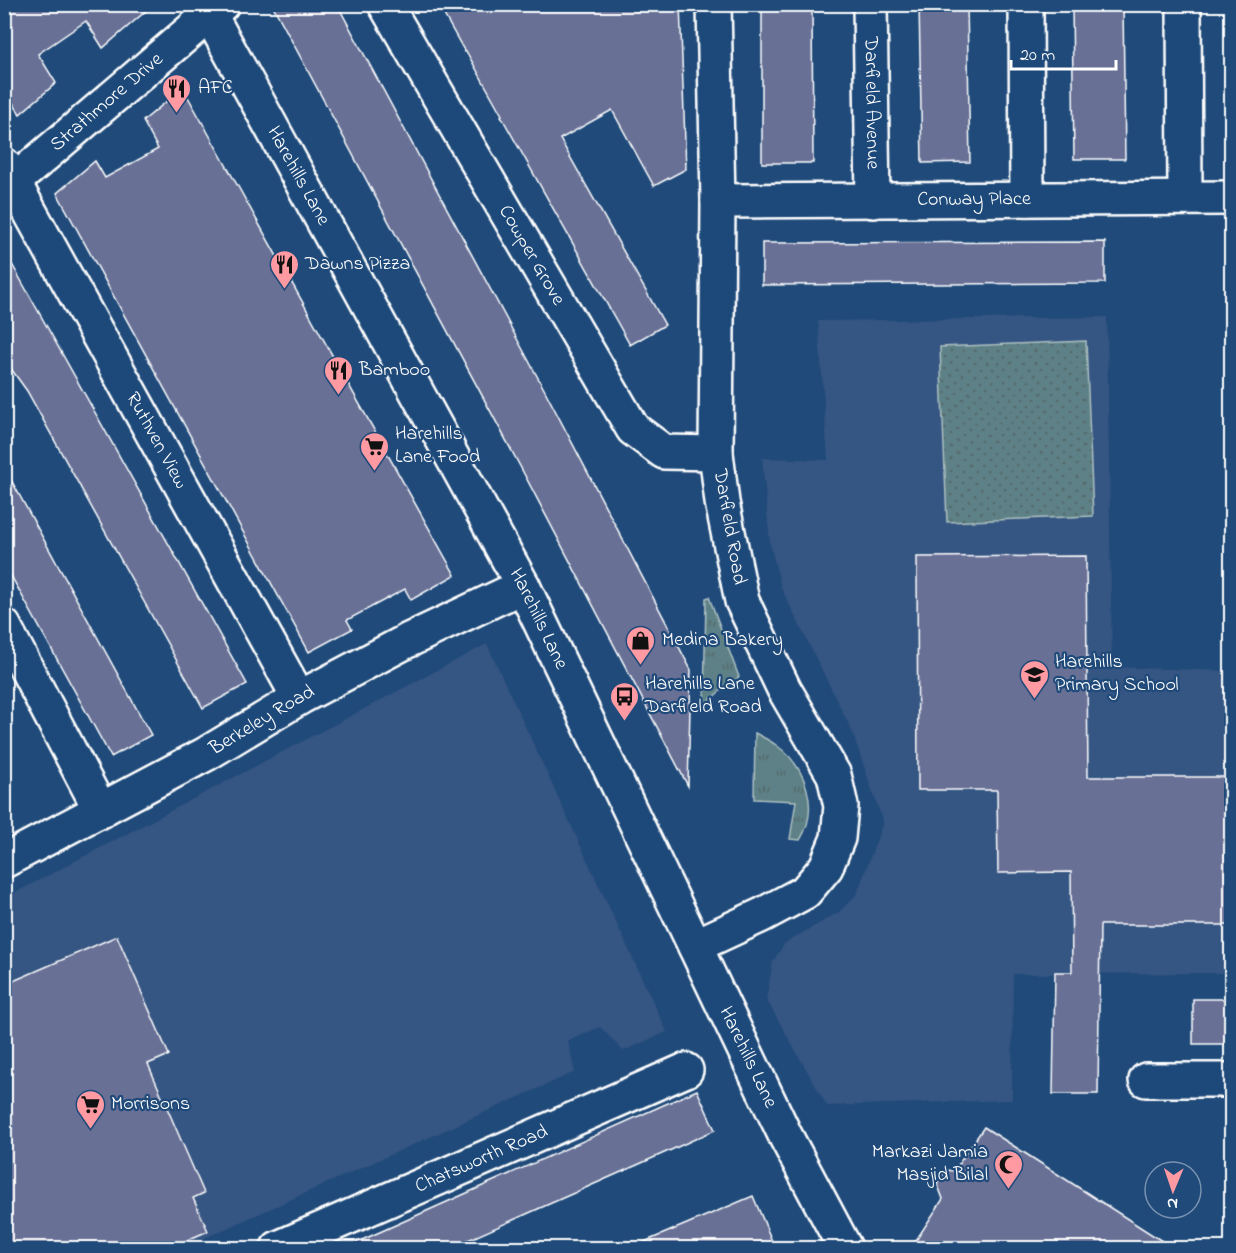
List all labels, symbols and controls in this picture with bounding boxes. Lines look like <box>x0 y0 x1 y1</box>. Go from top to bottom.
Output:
scale bar <box>1011 33 1116 71</box>
street label: Darfield Avenue <box>856 35 887 170</box>
text: 20 m <box>1020 43 1055 69</box>
street label: Strathmore Drive <box>44 46 170 159</box>
restaurant icon: AFC <box>161 72 193 114</box>
place label: AFC <box>198 74 233 103</box>
street label: Harehills Lane <box>259 121 337 231</box>
street label: Conway Place <box>917 185 1031 214</box>
street label: Cowper Grove <box>491 200 572 311</box>
restaurant icon: Dawns Pizza <box>268 248 300 290</box>
place label: Dawns Pizza <box>304 250 410 279</box>
restaurant icon: Bamboo <box>322 354 354 396</box>
place label: Bamboo <box>358 356 430 385</box>
street label: Ruthven View <box>118 387 195 494</box>
place label: Harehills Lane Food <box>395 420 480 472</box>
supermarket icon: Harehills Lane Food <box>358 430 390 472</box>
street label: Darfield Road <box>704 466 753 587</box>
street label: Harehills Lane <box>501 563 575 675</box>
shop icon: Medina Bakery <box>625 624 657 666</box>
place label: Medina Bakery <box>662 626 783 655</box>
place label: Harehills Primary School <box>1055 648 1179 700</box>
school or university icon: Harehills Primary School <box>1018 658 1050 700</box>
place label: Harehills Lane Darfield Road <box>644 670 762 722</box>
street label: Berkeley Road <box>203 678 320 764</box>
bus stop icon: Harehills Lane Darfield Road <box>608 680 640 722</box>
street label: Harehills Lane <box>711 1002 785 1113</box>
supermarket icon: Morrisons <box>74 1088 106 1130</box>
place label: Morrisons <box>111 1090 190 1119</box>
street label: Chatsworth Road <box>410 1117 553 1201</box>
place label: Markazi Jamia Masjid Bilal <box>872 1138 988 1190</box>
mosque icon: Markazi Jamia Masjid Bilal <box>993 1148 1025 1190</box>
north arrow <box>1143 1160 1203 1220</box>
text: N <box>1167 1191 1178 1215</box>

